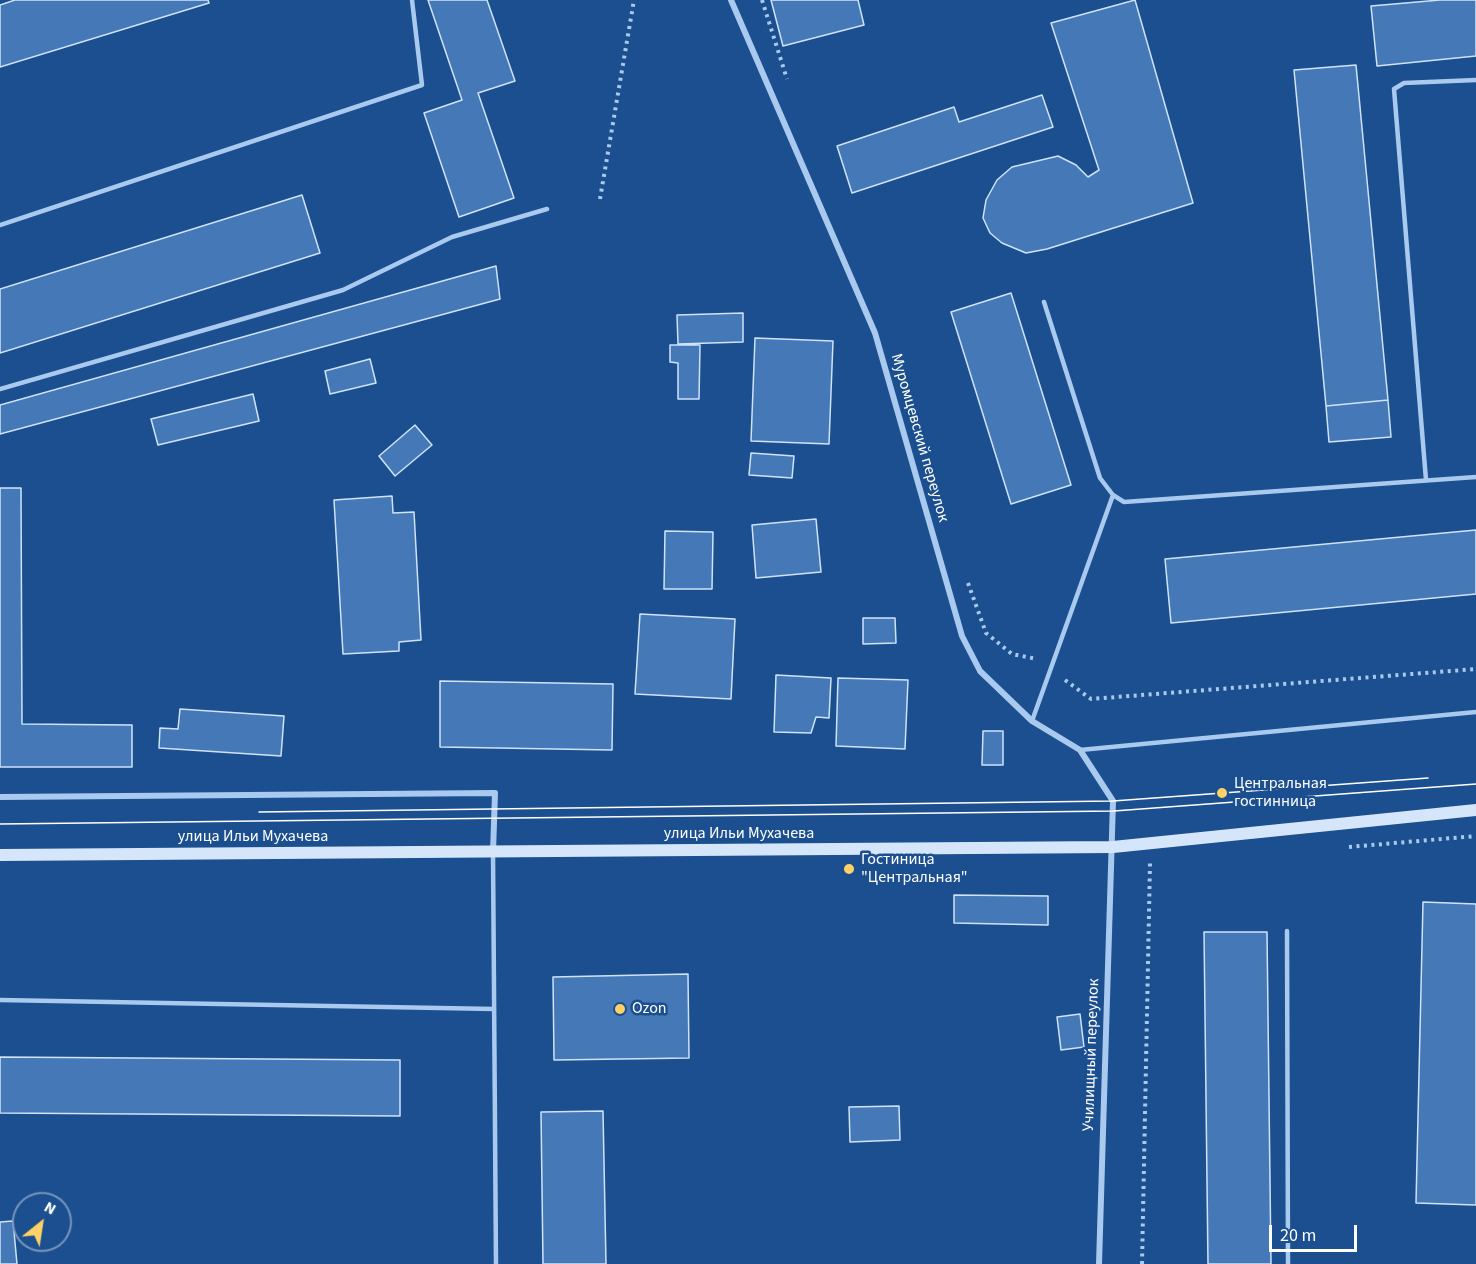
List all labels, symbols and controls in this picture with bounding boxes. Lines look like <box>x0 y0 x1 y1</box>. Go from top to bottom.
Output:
street label: Муромцевский переулок <box>886 352 952 524</box>
place label: Центральная гостинница <box>1234 774 1327 812</box>
marker: Центральная гостинница <box>1215 786 1229 800</box>
street label: улица Ильи Мухачева <box>664 824 814 844</box>
street label: улица Ильи Мухачева <box>178 827 328 847</box>
place label: Гостиница "Центральная" <box>861 850 968 888</box>
marker: Гостиница "Центральная" <box>842 862 856 876</box>
street label: Училищный переулок <box>1080 978 1104 1132</box>
place label: Ozon <box>632 999 667 1019</box>
marker: Ozon <box>613 1002 627 1016</box>
north arrow <box>12 1192 72 1252</box>
text: N <box>40 1196 60 1220</box>
scale bar <box>1272 1213 1360 1251</box>
text: 20 m <box>1280 1223 1316 1248</box>

